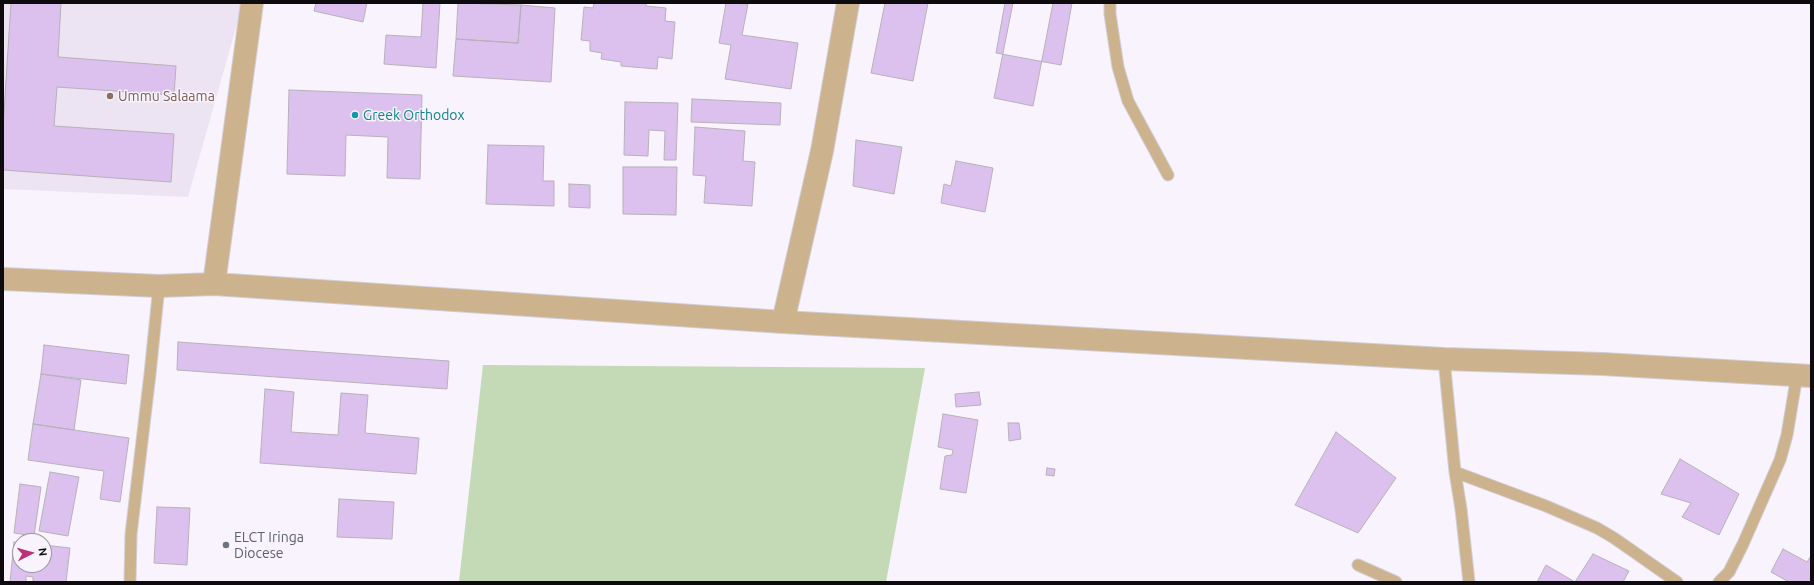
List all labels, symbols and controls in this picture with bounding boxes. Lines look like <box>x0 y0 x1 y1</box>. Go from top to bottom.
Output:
place label: Ummu Salaama <box>118 88 215 104</box>
marker: Ummu Salaama <box>105 91 115 101</box>
place label: Greek Orthodox <box>363 107 464 123</box>
marker: Greek Orthodox <box>350 110 360 120</box>
place label: ELCT Iringa Diocese <box>234 529 304 562</box>
north arrow <box>12 533 52 573</box>
marker: ELCT Iringa Diocese <box>221 540 231 550</box>
text: N <box>37 547 49 557</box>

